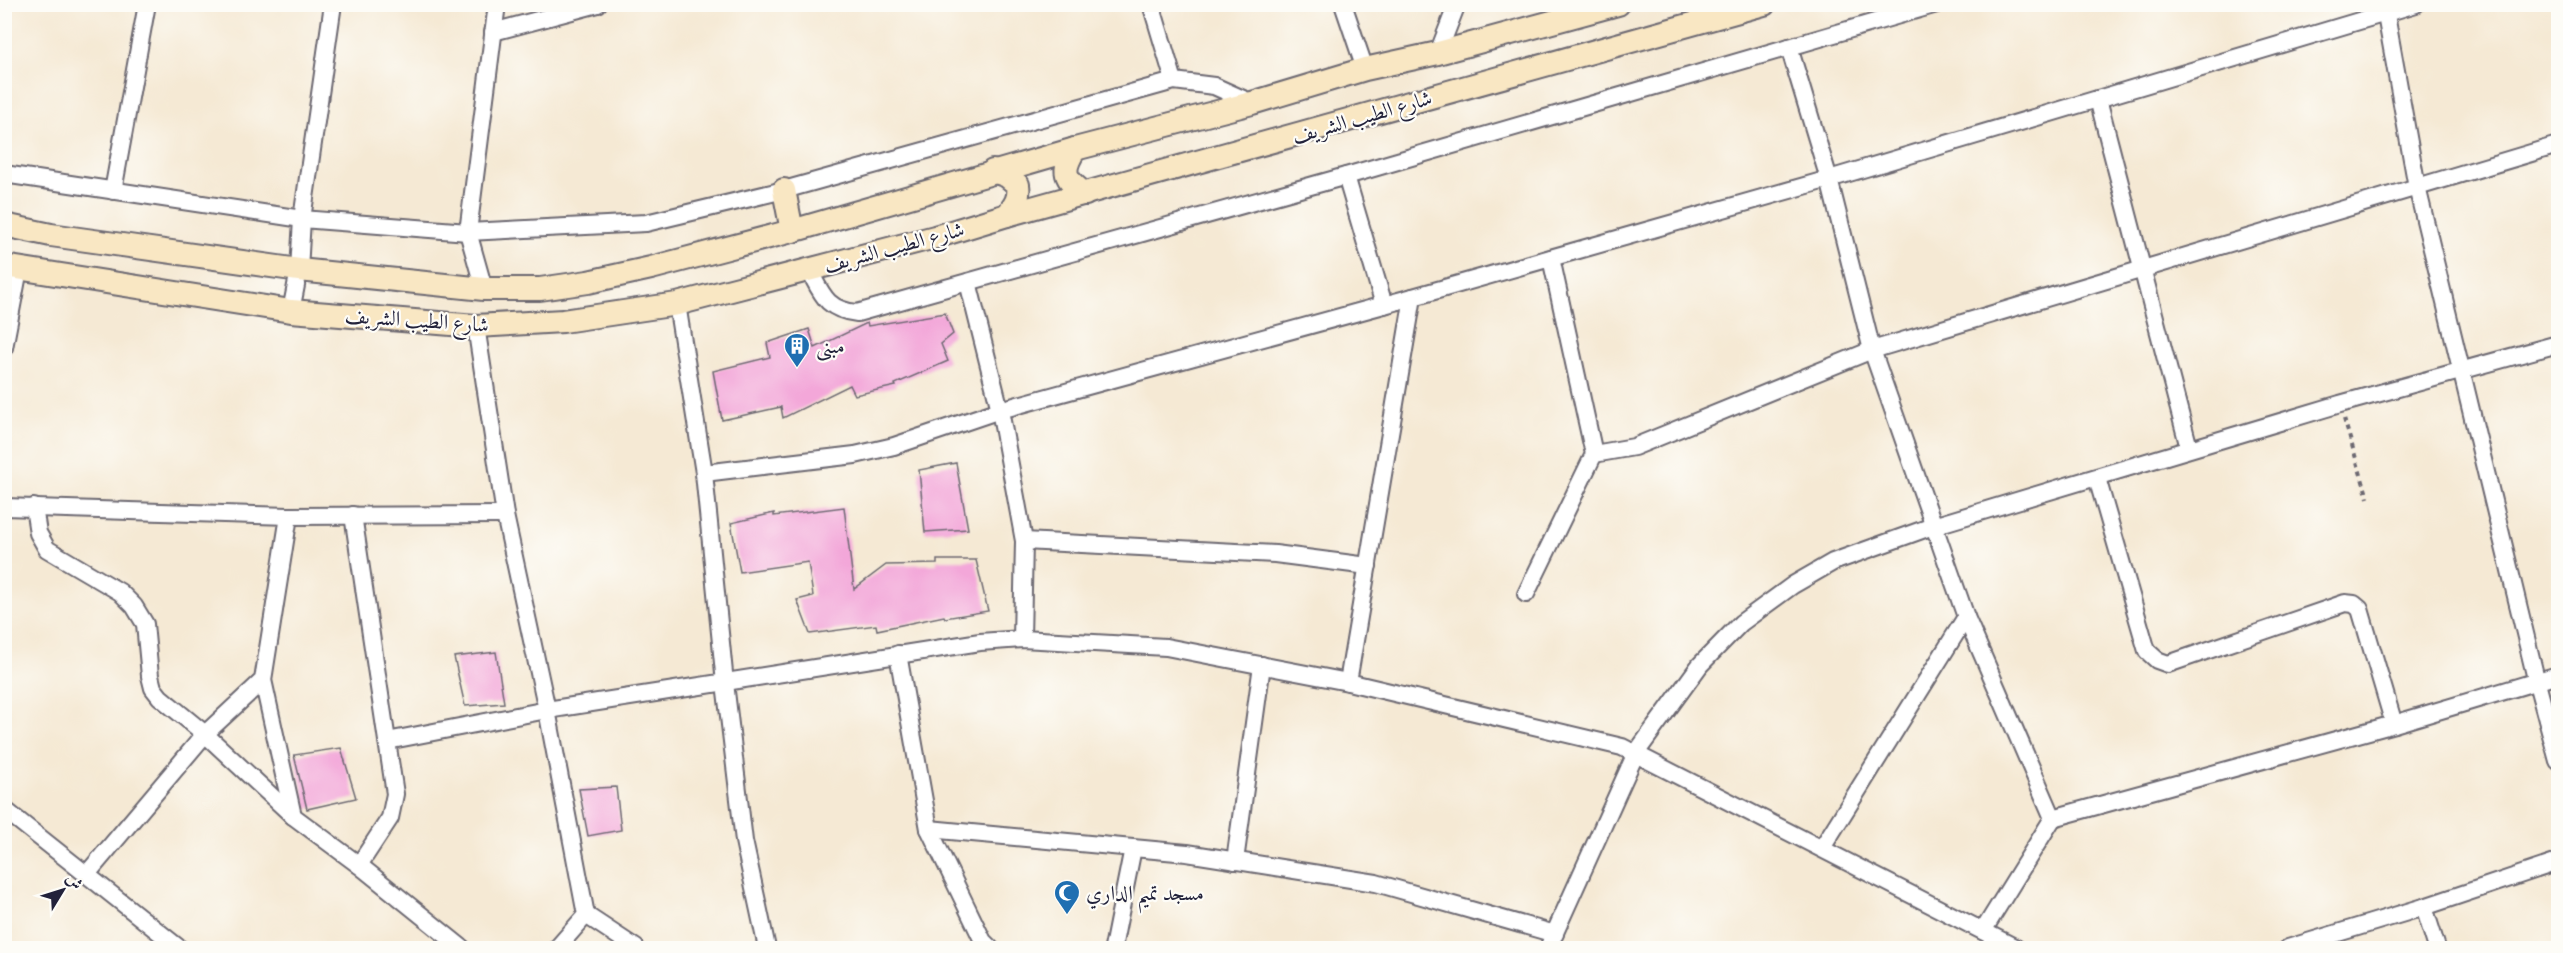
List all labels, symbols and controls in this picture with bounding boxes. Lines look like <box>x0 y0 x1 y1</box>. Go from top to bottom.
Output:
street label: شارع الطيب الشريف <box>1289 85 1436 154</box>
street label: شارع الطيب الشريف <box>821 216 968 283</box>
street label: شارع الطيب الشريف <box>344 302 490 343</box>
building icon: مبنى <box>782 331 812 369</box>
place label: مبنى <box>816 333 845 363</box>
north arrow <box>33 860 93 920</box>
text: ش <box>59 869 87 896</box>
mosque icon: مسجد تميم الداري <box>1052 878 1082 916</box>
place label: مسجد تميم الداري <box>1086 880 1204 914</box>

